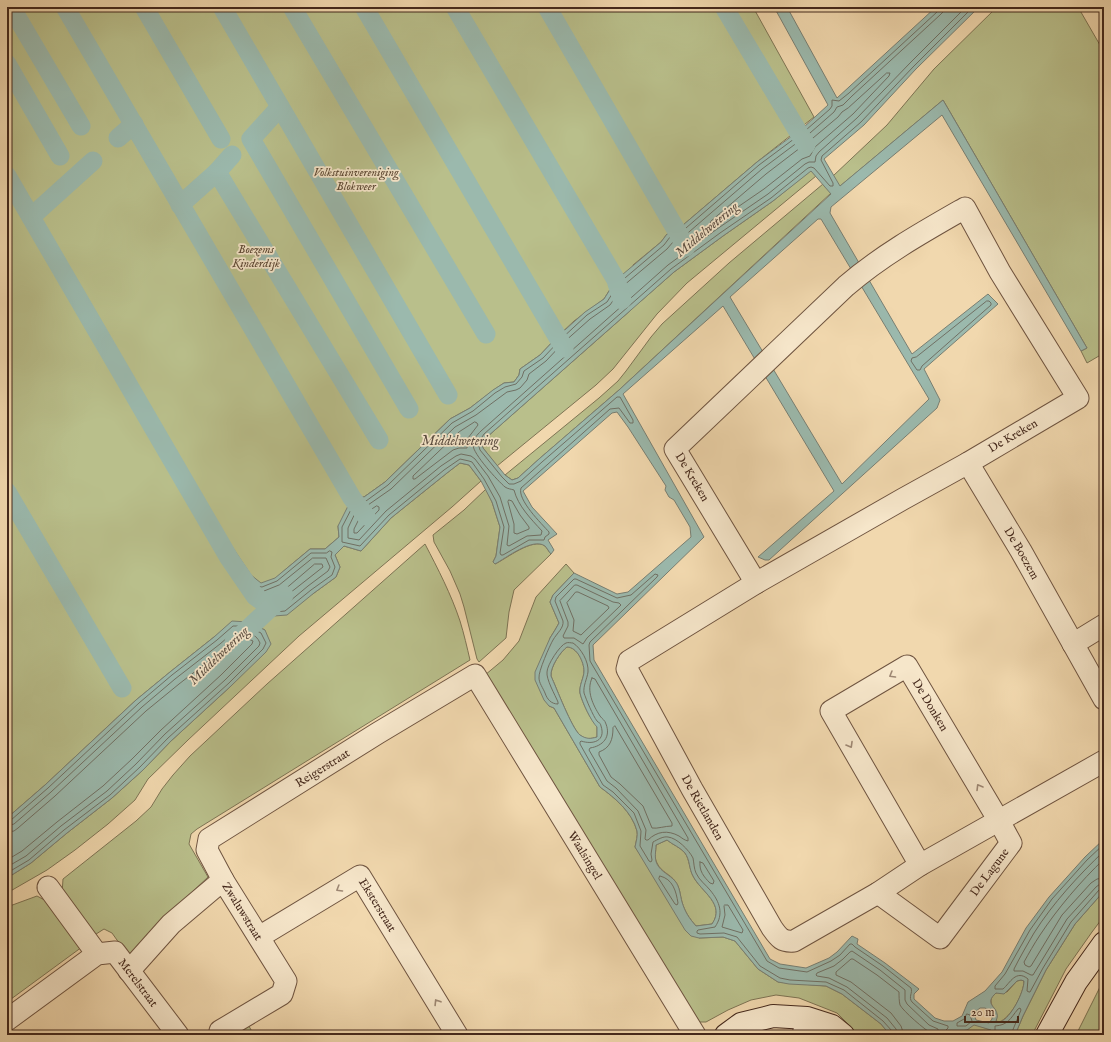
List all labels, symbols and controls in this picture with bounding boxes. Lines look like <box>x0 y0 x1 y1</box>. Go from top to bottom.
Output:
park label: Volkstuinvereniging Blokweer <box>313 165 399 194</box>
water label: Middelwetering <box>672 198 743 262</box>
park label: Boezems Kinderdijk <box>231 242 280 271</box>
street label: De Kreken <box>986 416 1041 456</box>
water label: Middelwetering <box>422 433 500 451</box>
street label: De Kreken <box>672 450 713 505</box>
street label: De Boezem <box>1001 524 1043 582</box>
water label: Middelwetering <box>185 622 254 690</box>
one-way arrow <box>889 671 896 678</box>
street label: De Donken <box>909 676 952 734</box>
one-way arrow <box>846 741 853 748</box>
street label: Reigerstraat <box>292 745 352 791</box>
street label: De Rietlanden <box>678 772 728 843</box>
one-way arrow <box>976 784 984 791</box>
street label: Waalsingel <box>565 829 606 883</box>
street label: De Lagune <box>967 845 1012 899</box>
street label: Eksterstraat <box>356 875 400 935</box>
street label: Zwaluwstraat <box>219 879 266 943</box>
one-way arrow <box>336 884 343 891</box>
street label: Merelstraat <box>115 955 161 1010</box>
scale bar <box>965 998 1018 1024</box>
one-way arrow <box>434 999 442 1006</box>
text: 20 m <box>971 1005 994 1020</box>

